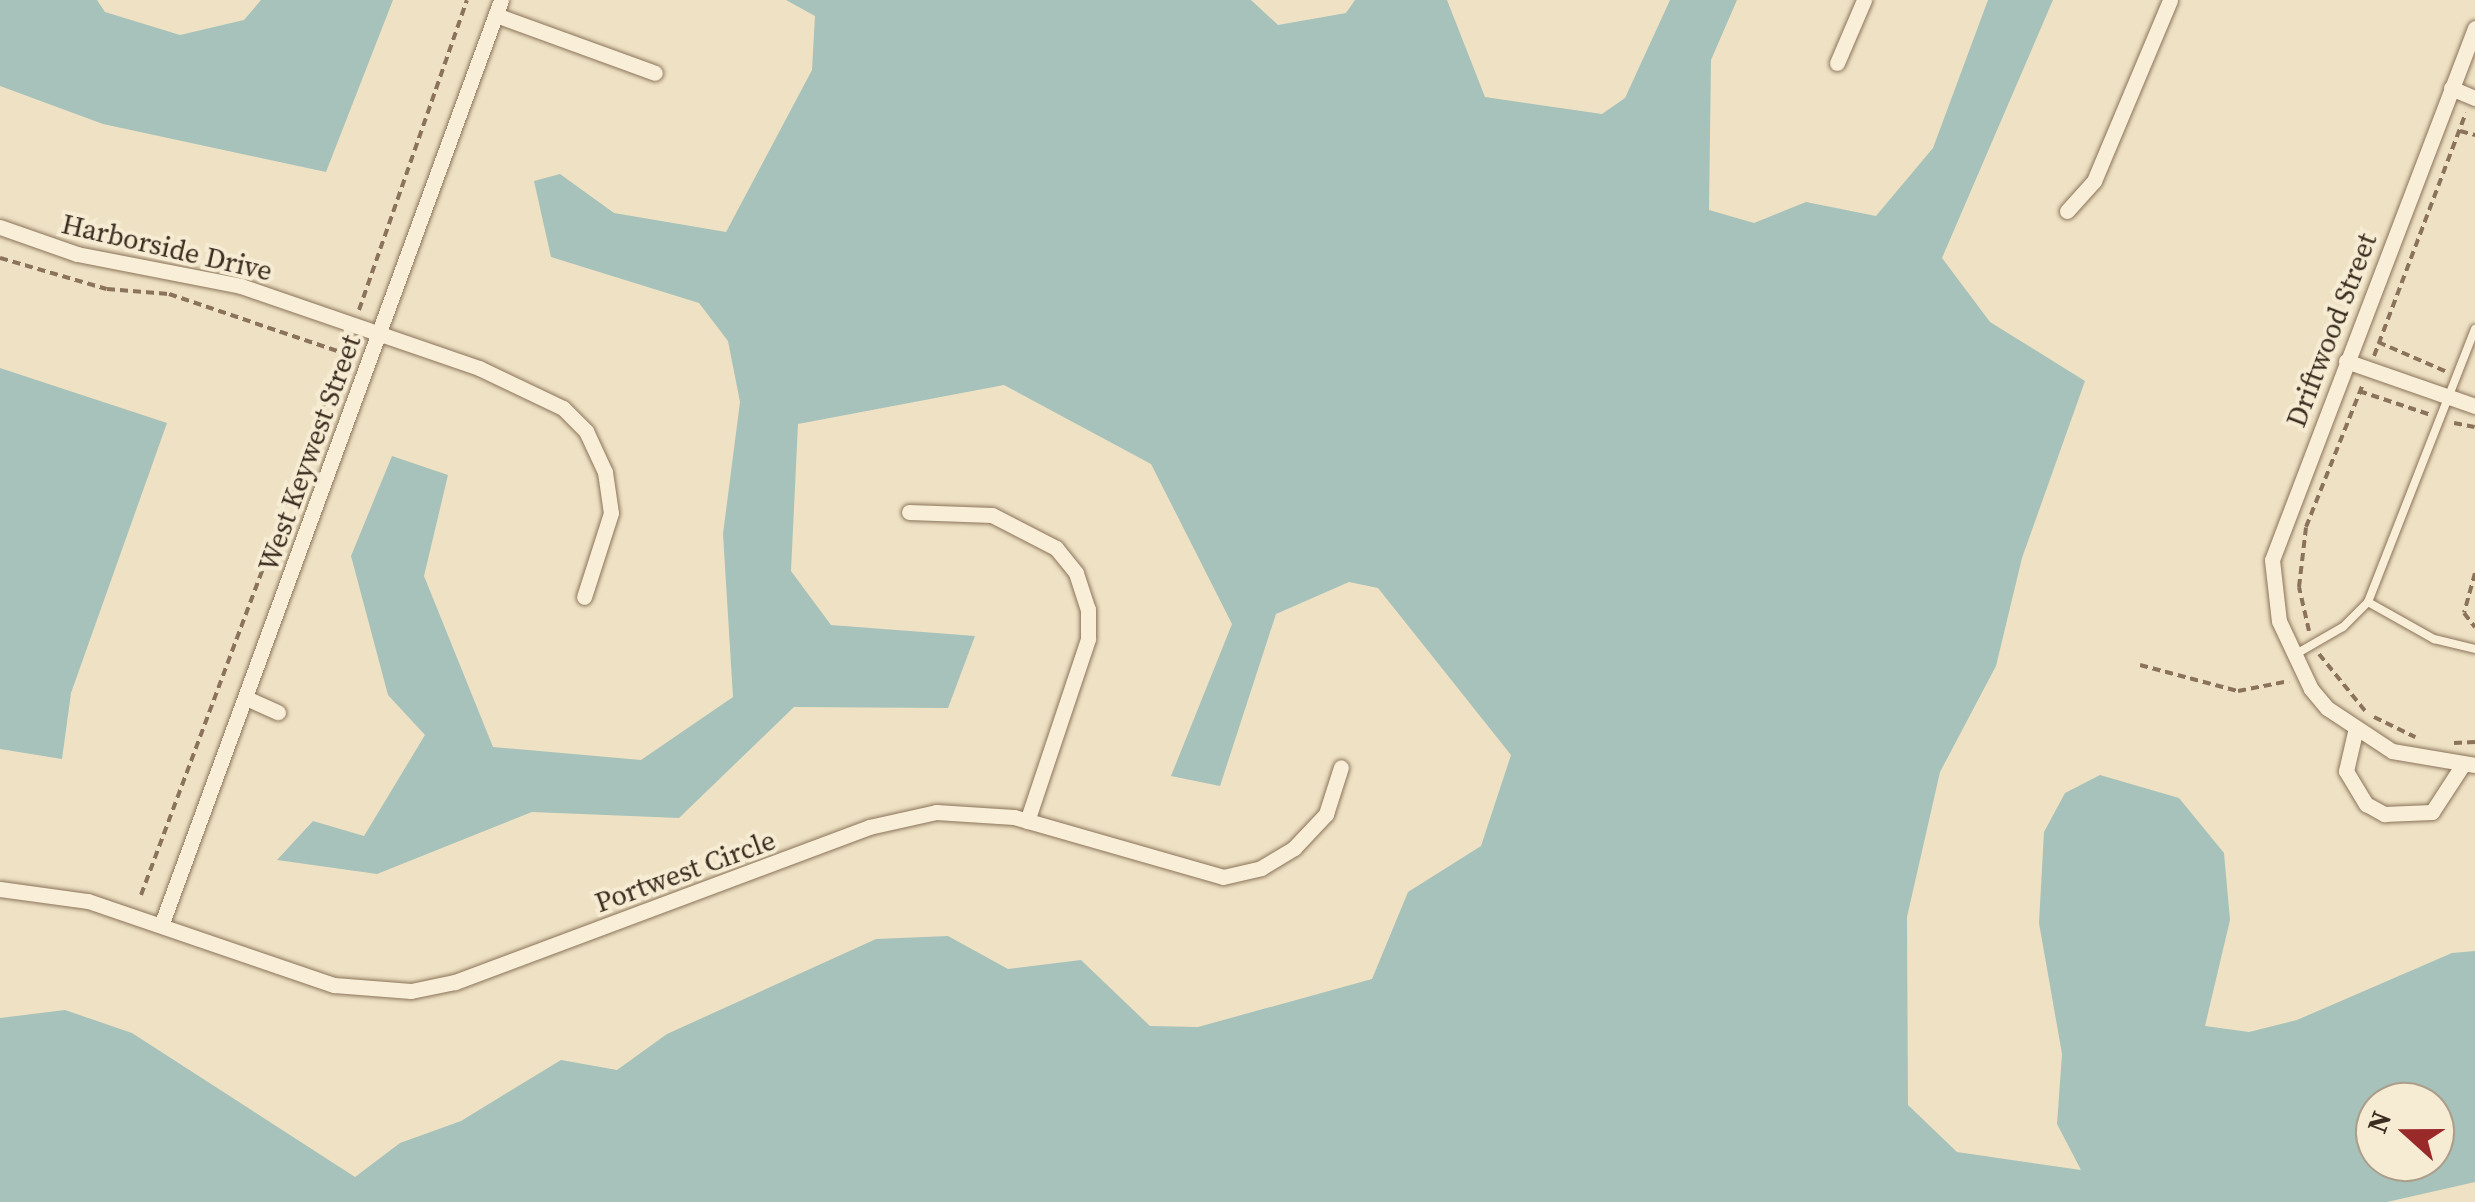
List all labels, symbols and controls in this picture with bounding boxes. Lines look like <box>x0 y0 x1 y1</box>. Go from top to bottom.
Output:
street label: Harborside Drive <box>59 206 275 288</box>
street label: Driftwood Street <box>2279 228 2383 432</box>
street label: West Keywest Street <box>251 330 367 576</box>
street label: Portwest Circle <box>590 823 780 919</box>
north arrow <box>2355 1082 2455 1182</box>
text: N <box>2357 1106 2400 1138</box>

